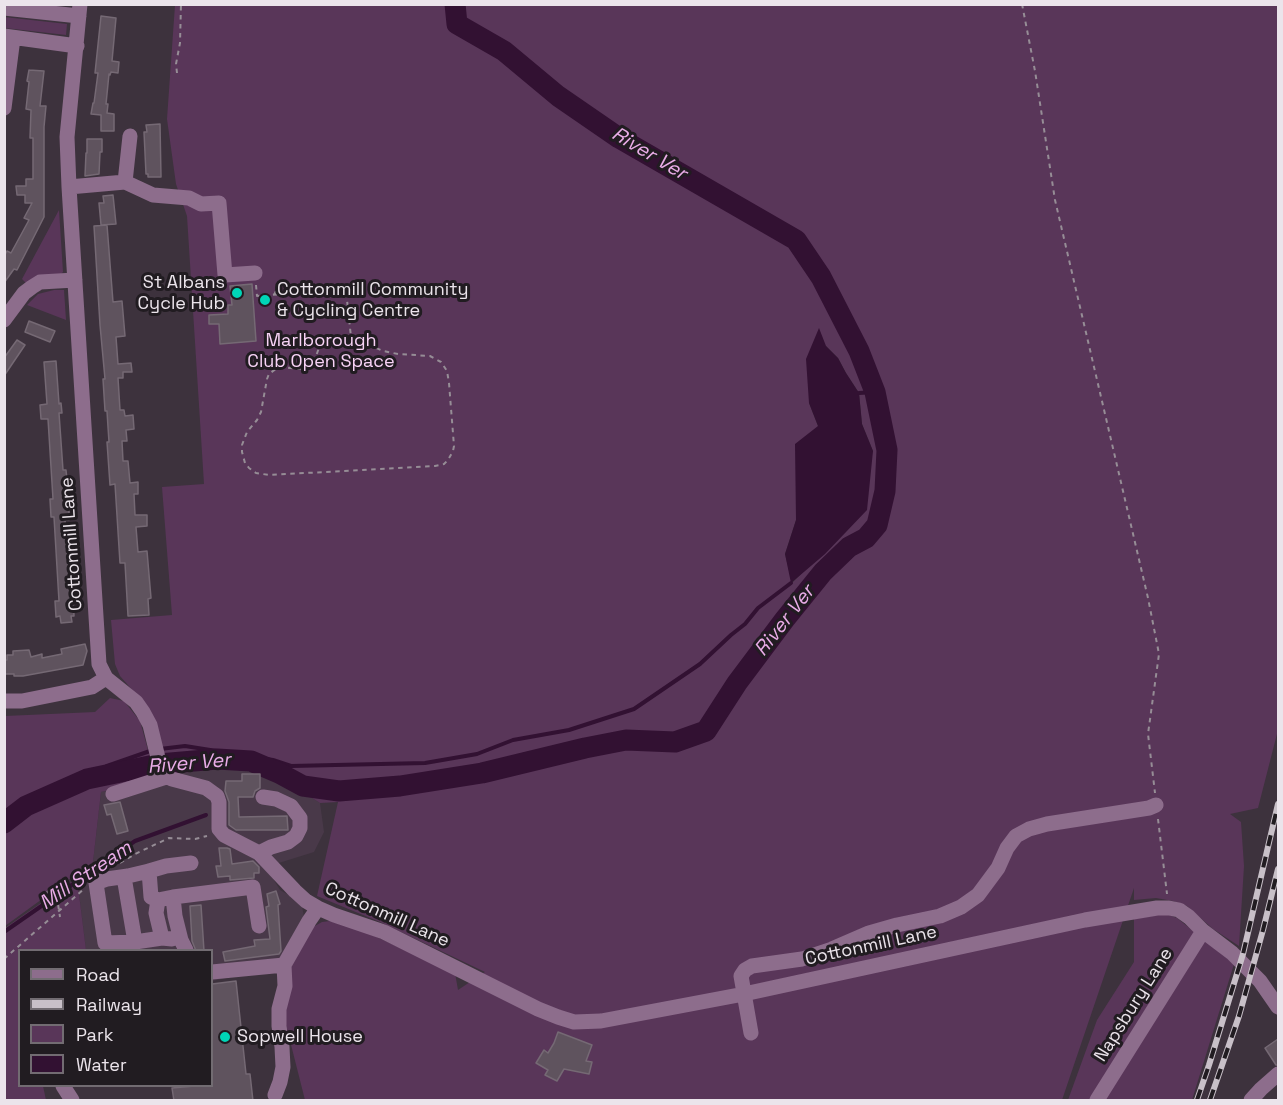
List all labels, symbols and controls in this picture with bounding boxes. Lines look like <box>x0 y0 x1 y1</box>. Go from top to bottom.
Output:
water label: River Ver <box>607 122 691 186</box>
place label: St Albans Cycle Hub <box>138 272 225 314</box>
place label: Cottonmill Community & Cycling Centre <box>277 279 469 322</box>
marker: St Albans Cycle Hub <box>230 286 244 300</box>
marker: Cottonmill Community & Cycling Centre <box>258 293 272 307</box>
park label: Marlborough Club Open Space <box>247 330 395 372</box>
street label: Cottonmill Lane <box>57 476 87 612</box>
water label: River Ver <box>750 581 820 661</box>
water label: River Ver <box>146 748 232 780</box>
water label: Mill Stream <box>35 836 137 916</box>
street label: Cottonmill Lane <box>321 878 453 952</box>
street label: Cottonmill Lane <box>803 921 939 971</box>
street label: Napsbury Lane <box>1090 944 1178 1066</box>
legend <box>18 949 213 1087</box>
text: Road <box>76 963 120 986</box>
text: Railway <box>76 993 142 1016</box>
text: Park <box>76 1023 113 1046</box>
place label: Sopwell House <box>237 1026 363 1048</box>
marker: Sopwell House <box>218 1030 232 1044</box>
text: Water <box>76 1053 127 1076</box>

